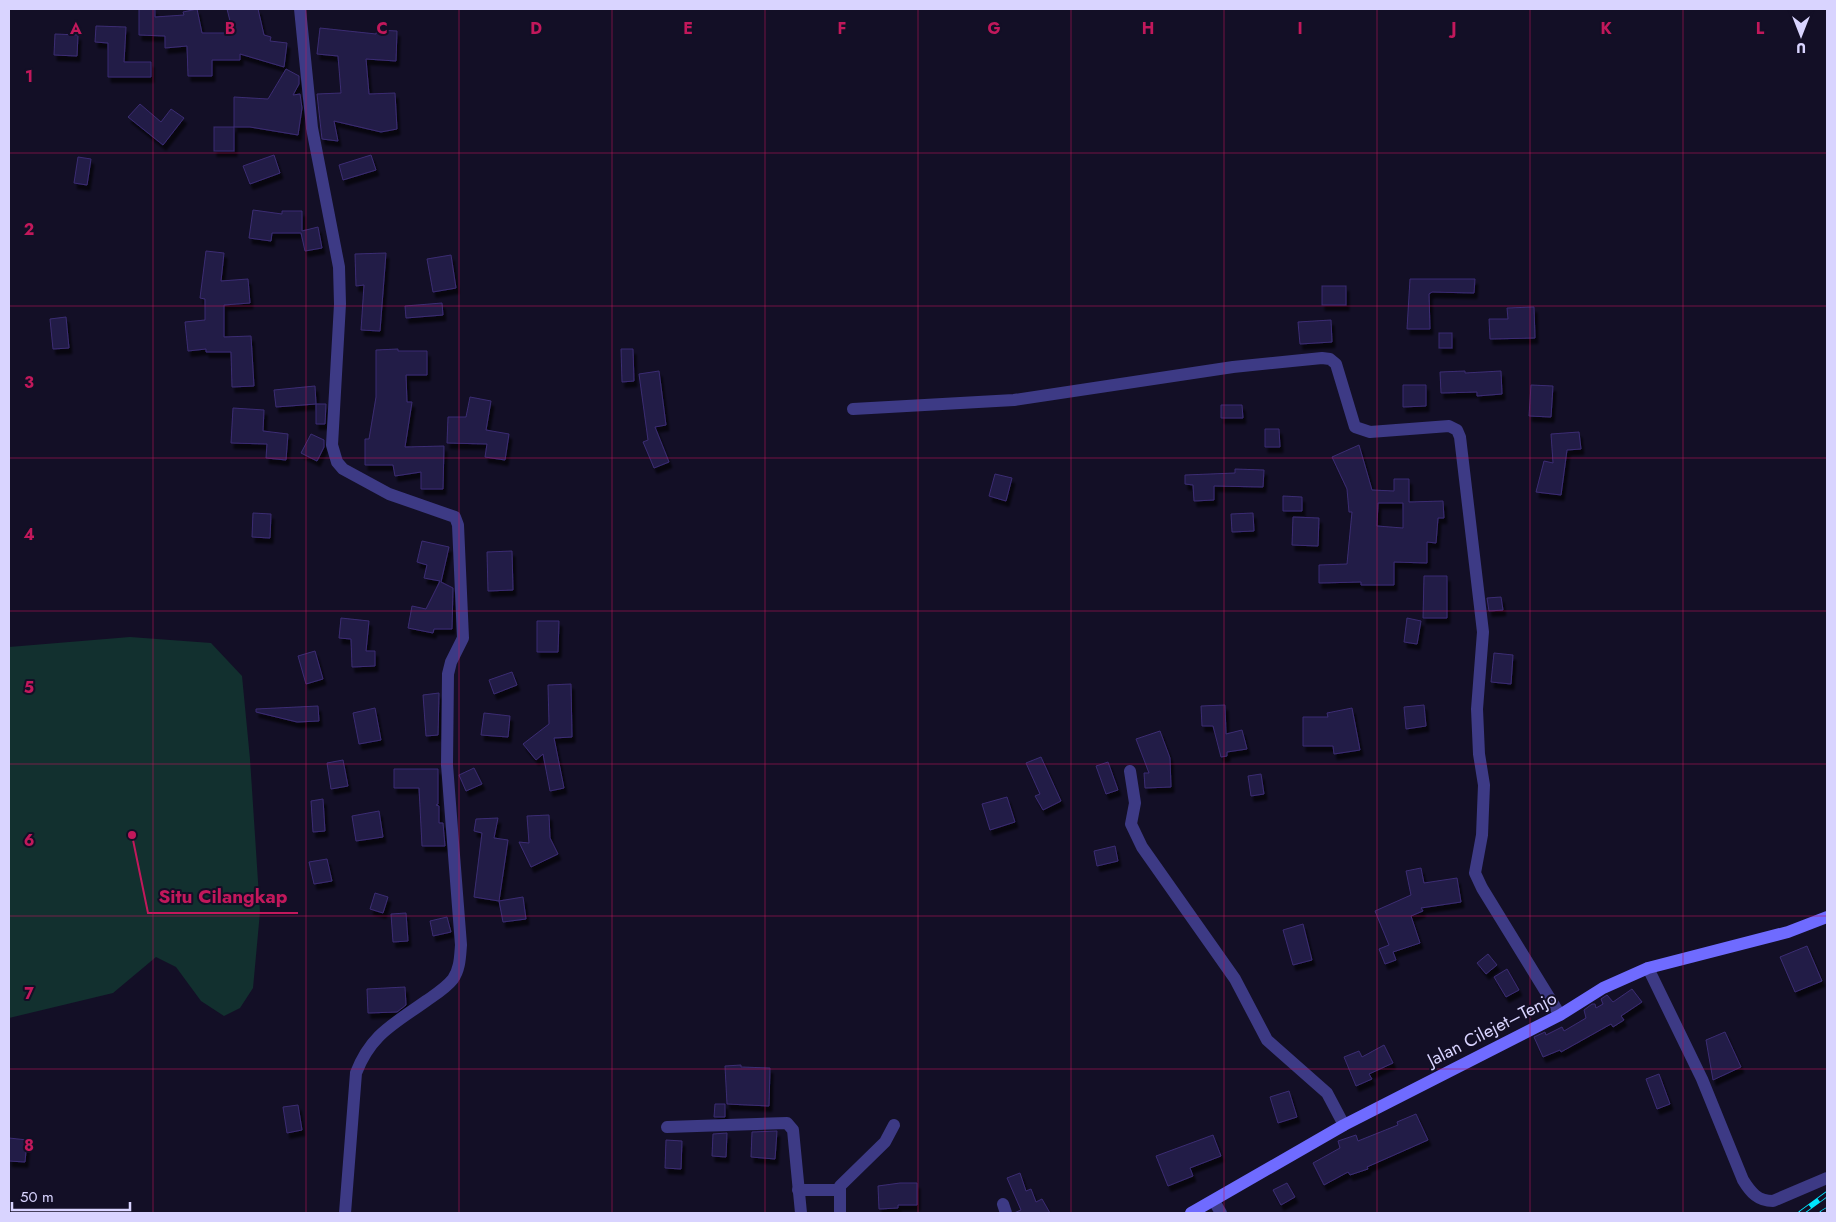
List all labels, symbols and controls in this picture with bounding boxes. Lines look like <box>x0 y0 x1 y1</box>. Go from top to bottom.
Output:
north arrow <box>1776 10 1826 60</box>
text: A <box>69 17 82 40</box>
text: B <box>225 17 235 40</box>
text: C <box>376 17 388 40</box>
text: D <box>530 17 542 40</box>
text: E <box>683 17 693 40</box>
text: F <box>838 17 846 40</box>
text: G <box>987 17 1001 40</box>
text: H <box>1142 17 1154 40</box>
text: I <box>1297 17 1303 40</box>
text: J <box>1448 17 1457 40</box>
text: K <box>1600 17 1612 40</box>
text: L <box>1756 17 1765 40</box>
text: U <box>1796 38 1806 58</box>
text: 1 <box>25 65 33 88</box>
text: 2 <box>24 218 34 241</box>
text: 3 <box>24 371 34 394</box>
text: 4 <box>23 523 35 546</box>
text: 5 <box>24 676 34 699</box>
text: 6 <box>24 829 34 852</box>
callout: Situ Cilangkap <box>148 879 298 913</box>
text: Situ Cilangkap <box>158 883 288 910</box>
text: 7 <box>24 982 34 1005</box>
street label: Jalan Cilejet–Tenjo <box>1421 985 1561 1074</box>
text: 8 <box>24 1134 34 1157</box>
scale bar <box>12 1180 130 1212</box>
text: 50 m <box>20 1186 54 1208</box>

